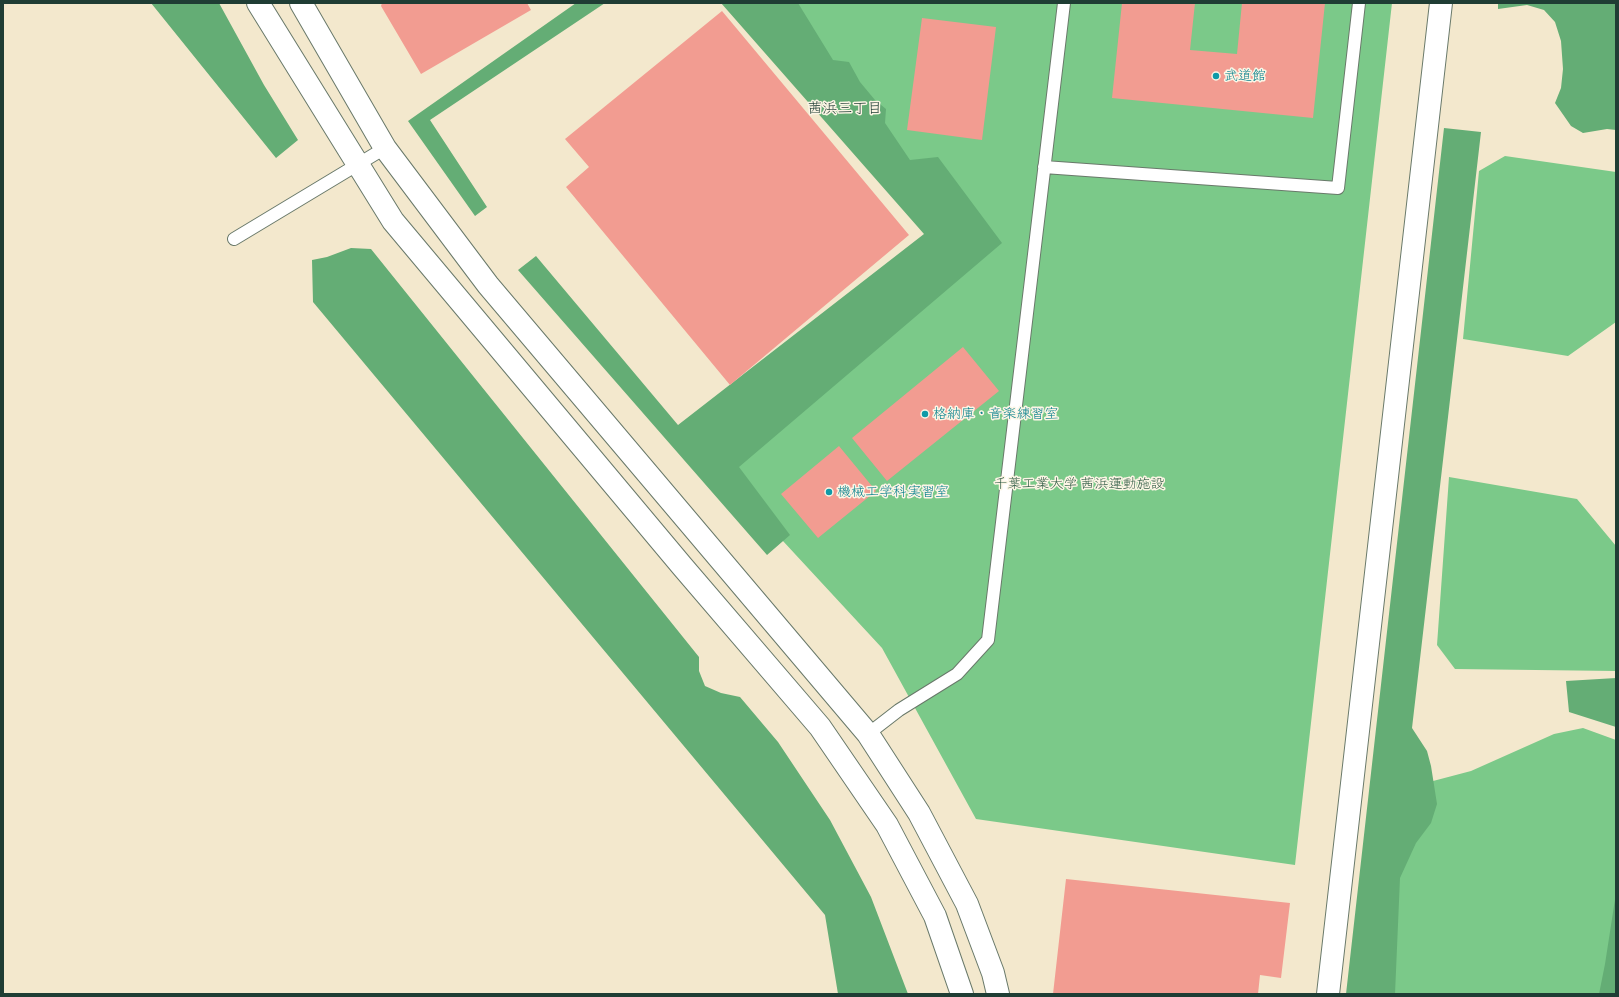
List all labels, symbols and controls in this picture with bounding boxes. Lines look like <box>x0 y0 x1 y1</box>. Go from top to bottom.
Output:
place label: 武道館 <box>1224 68 1266 84</box>
marker: 武道館 <box>1211 71 1221 81</box>
district label: 茜浜三丁目 <box>808 100 882 118</box>
place label: 格納庫 ･ 音楽練習室 <box>933 406 1058 422</box>
marker: 格納庫 ･ 音楽練習室 <box>920 409 930 419</box>
park label: 千葉工業大学 茜浜運動施設 <box>993 476 1165 492</box>
place label: 機械工学科実習室 <box>837 484 949 500</box>
marker: 機械工学科実習室 <box>824 487 834 497</box>

